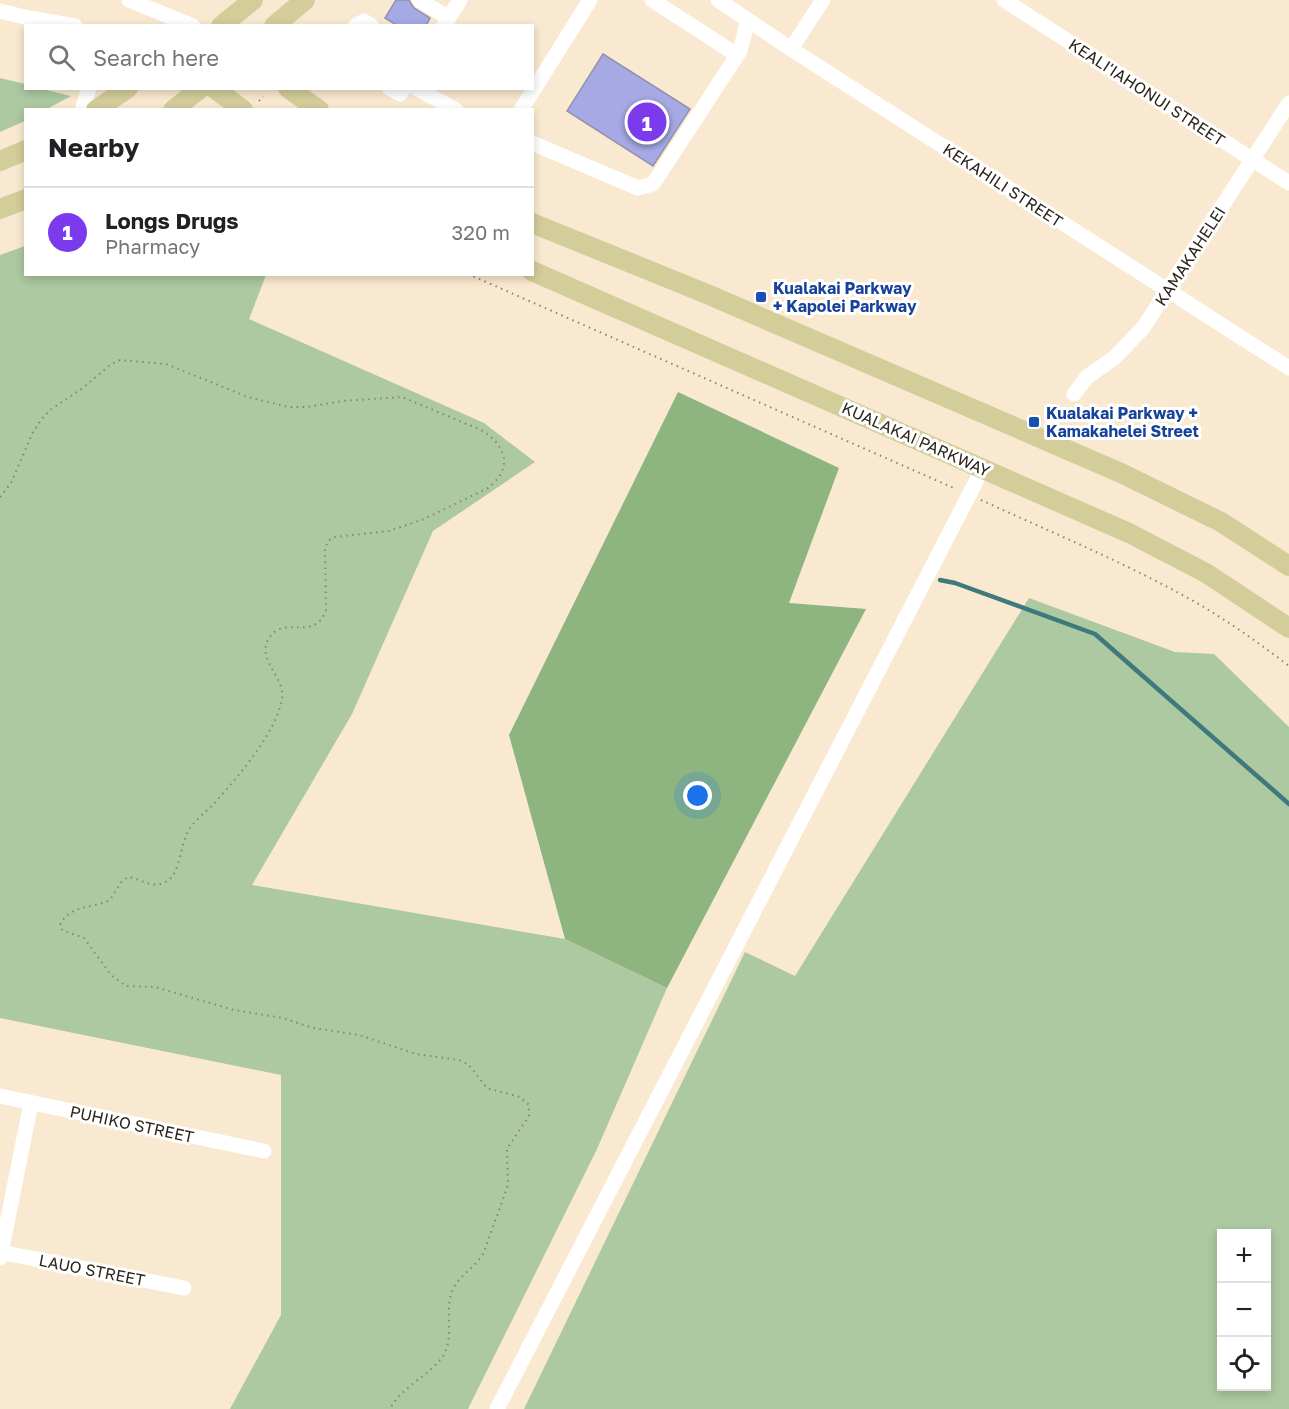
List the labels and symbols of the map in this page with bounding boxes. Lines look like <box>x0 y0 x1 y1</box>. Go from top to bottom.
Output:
street label: KEALI'IAHONUI STREET <box>1065 34 1229 150</box>
pin: 1 <box>628 100 666 144</box>
street label: KEKAHILI STREET <box>939 139 1067 231</box>
street label: KAMAKAHELEI <box>1150 203 1230 309</box>
place label: Kualakai Parkway + Kapolei Parkway <box>773 278 917 316</box>
marker: Kualakai Parkway + Kapolei Parkway <box>754 290 768 304</box>
street label: KUALAKAI PARKWAY <box>839 397 994 481</box>
place label: Kualakai Parkway + Kamakahelei Street <box>1046 403 1199 441</box>
marker: Kualakai Parkway + Kamakahelei Street <box>1027 415 1041 429</box>
your location <box>683 781 712 810</box>
street label: PUHIKO STREET <box>68 1101 196 1147</box>
street label: LAUO STREET <box>37 1250 147 1290</box>

